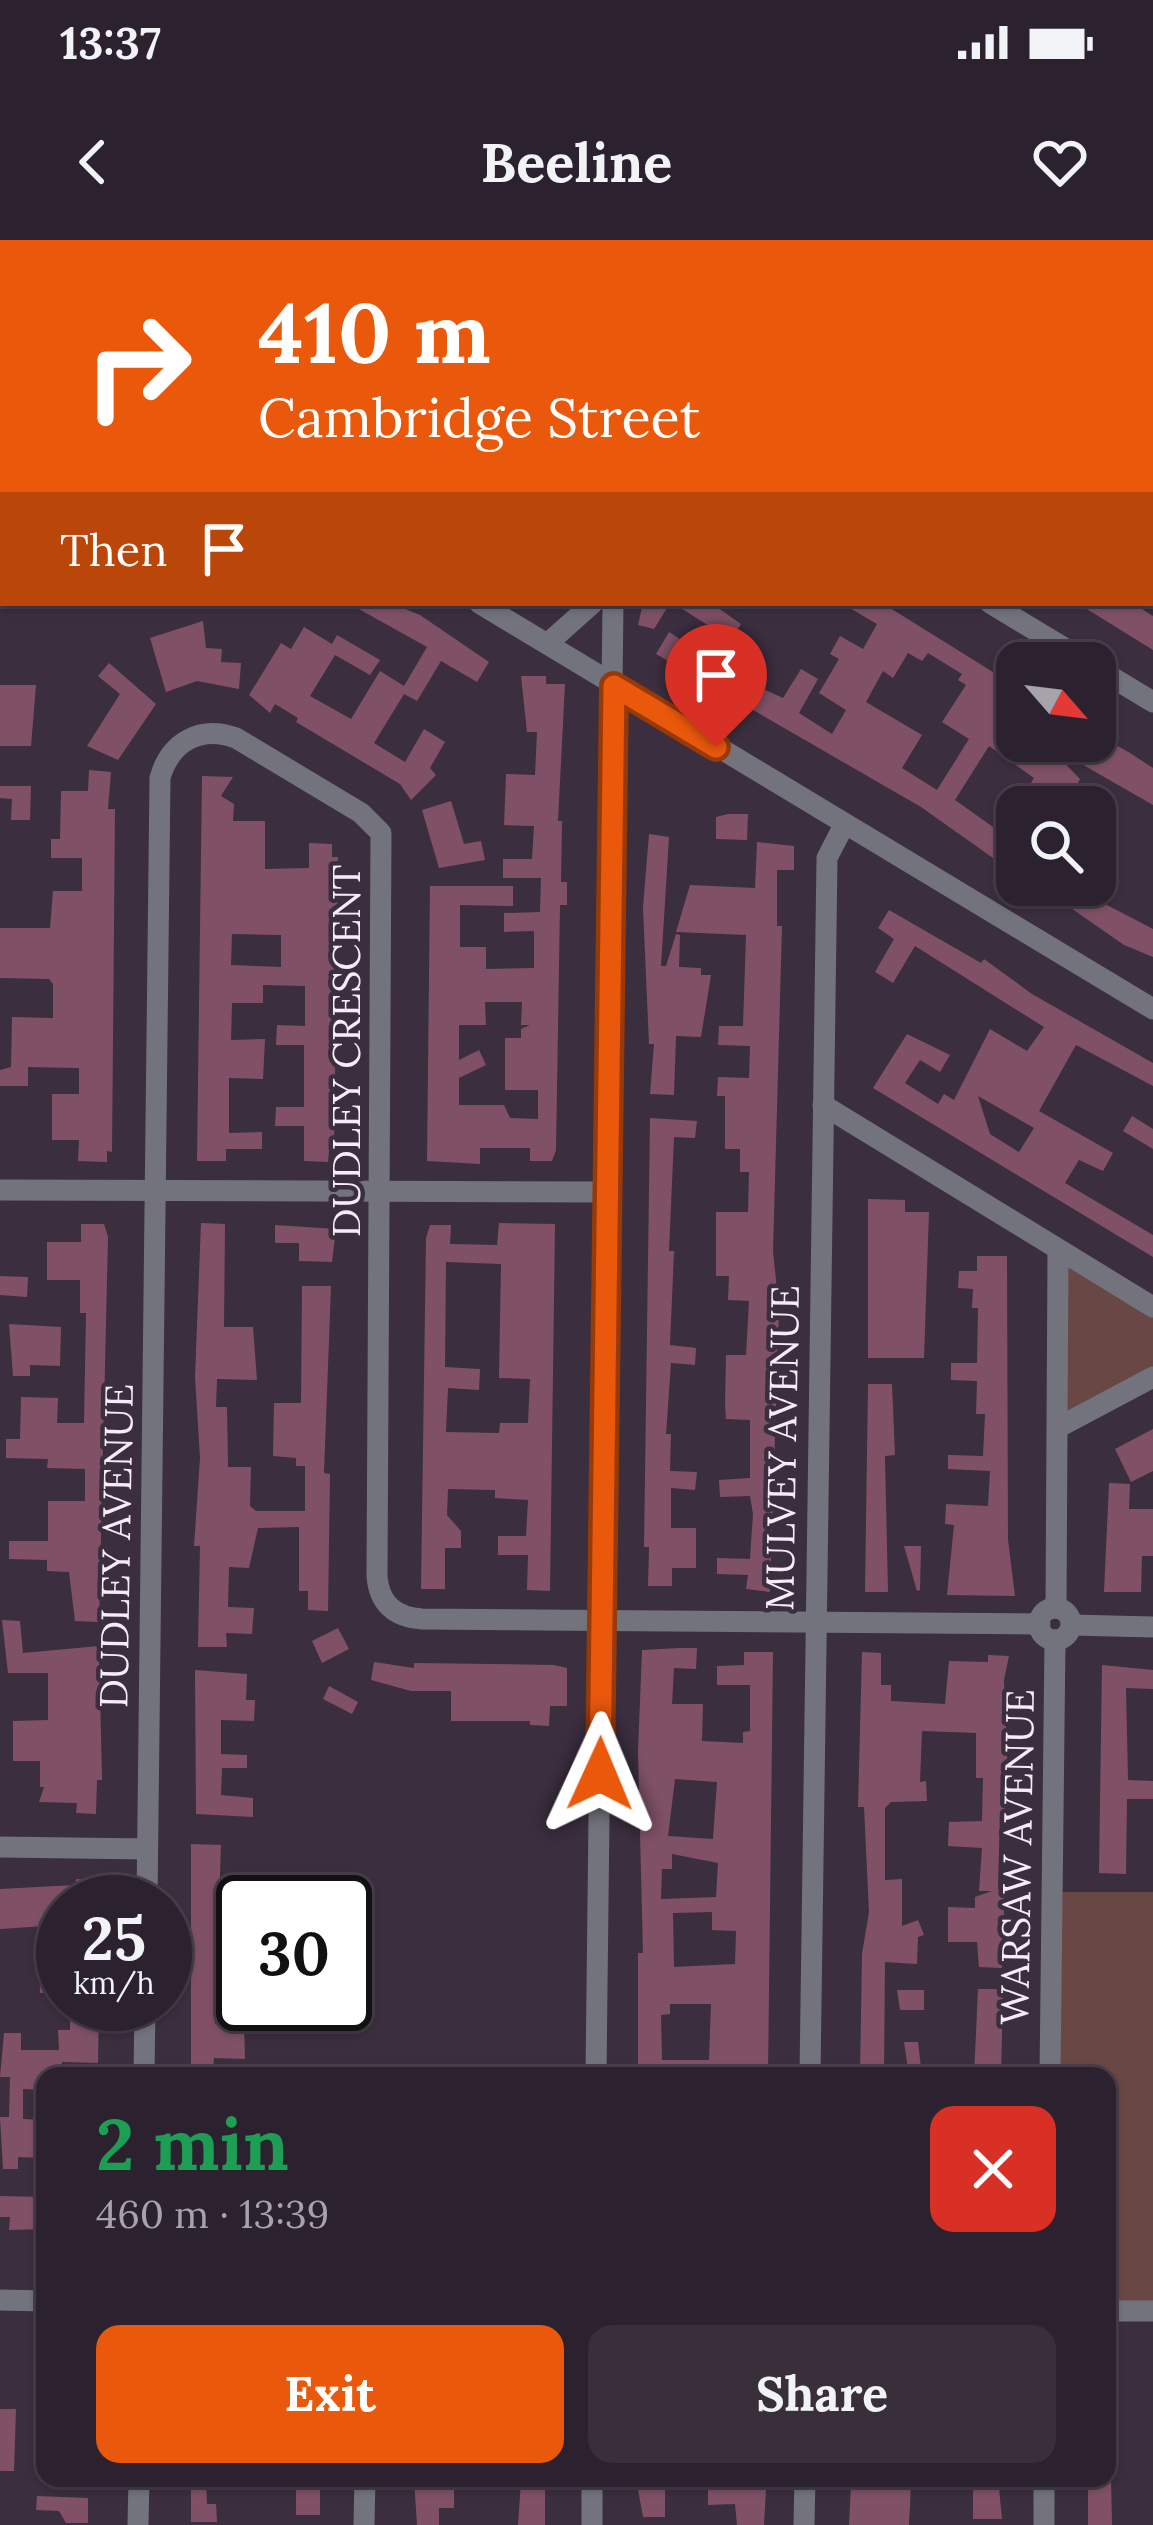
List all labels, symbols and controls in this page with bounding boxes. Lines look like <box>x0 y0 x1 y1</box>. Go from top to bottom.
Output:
text: 13:37 <box>60 14 161 71</box>
text: Beeline <box>481 128 672 197</box>
icon: back <box>60 129 126 195</box>
icon: heart <box>1027 129 1093 195</box>
text: 410 m <box>258 278 491 386</box>
icon: right <box>60 288 216 444</box>
text: Cambridge Street <box>258 383 700 452</box>
icon: arrive <box>191 516 257 582</box>
text: Then <box>60 521 167 578</box>
pin <box>665 624 767 747</box>
icon: arrive <box>683 642 749 708</box>
north arrow <box>996 642 1116 762</box>
map controls <box>996 642 1116 906</box>
button: search <box>996 786 1116 906</box>
street label: DUDLEY CRESCENT <box>321 864 371 1237</box>
street label: MULVEY AVENUE <box>754 1285 810 1611</box>
street label: DUDLEY AVENUE <box>88 1383 144 1709</box>
street label: WARSAW AVENUE <box>989 1689 1045 2025</box>
position arrow <box>537 1711 663 1837</box>
speed limit sign: 30 <box>216 1875 372 2031</box>
text: 25 <box>82 1900 146 1976</box>
text: km/h <box>73 1964 155 2002</box>
text: 2 min <box>96 2098 289 2190</box>
button: close <box>930 2106 1056 2232</box>
text: 460 m · 13:39 <box>96 2189 329 2239</box>
button: Exit <box>96 2325 564 2463</box>
button: Share <box>588 2325 1056 2463</box>

